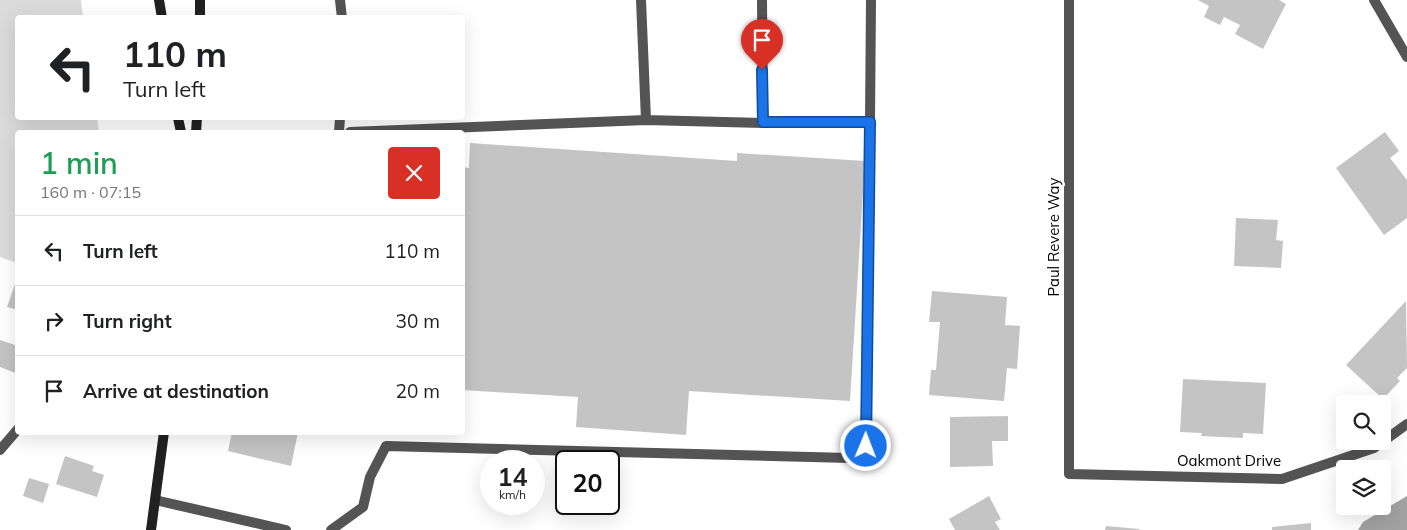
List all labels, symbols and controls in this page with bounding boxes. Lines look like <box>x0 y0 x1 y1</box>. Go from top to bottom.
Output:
pin <box>741 19 783 70</box>
icon: arrive <box>748 26 776 54</box>
text: 110 m <box>123 32 227 76</box>
icon: left <box>40 35 105 100</box>
text: Turn left <box>123 75 206 103</box>
text: 1 min <box>40 144 118 182</box>
button: close <box>388 147 440 199</box>
street label: Paul Revere Way <box>1044 177 1063 296</box>
text: 160 m · 07:15 <box>40 182 141 202</box>
icon: left <box>40 237 68 265</box>
text: Turn left <box>83 239 158 263</box>
text: 110 m <box>384 239 440 263</box>
icon: right <box>40 307 68 335</box>
text: Turn right <box>83 309 172 333</box>
text: 30 m <box>396 309 440 333</box>
icon: arrive <box>40 377 68 405</box>
text: Arrive at destination <box>83 379 269 403</box>
text: 20 m <box>396 379 440 403</box>
map controls <box>1336 395 1391 515</box>
button: search <box>1336 395 1391 450</box>
position arrow <box>839 419 891 471</box>
speed limit sign: 20 <box>555 450 620 515</box>
street label: Oakmont Drive <box>1177 451 1281 470</box>
button: layers <box>1336 460 1391 515</box>
text: 14 <box>497 461 528 492</box>
text: km/h <box>499 487 526 502</box>

